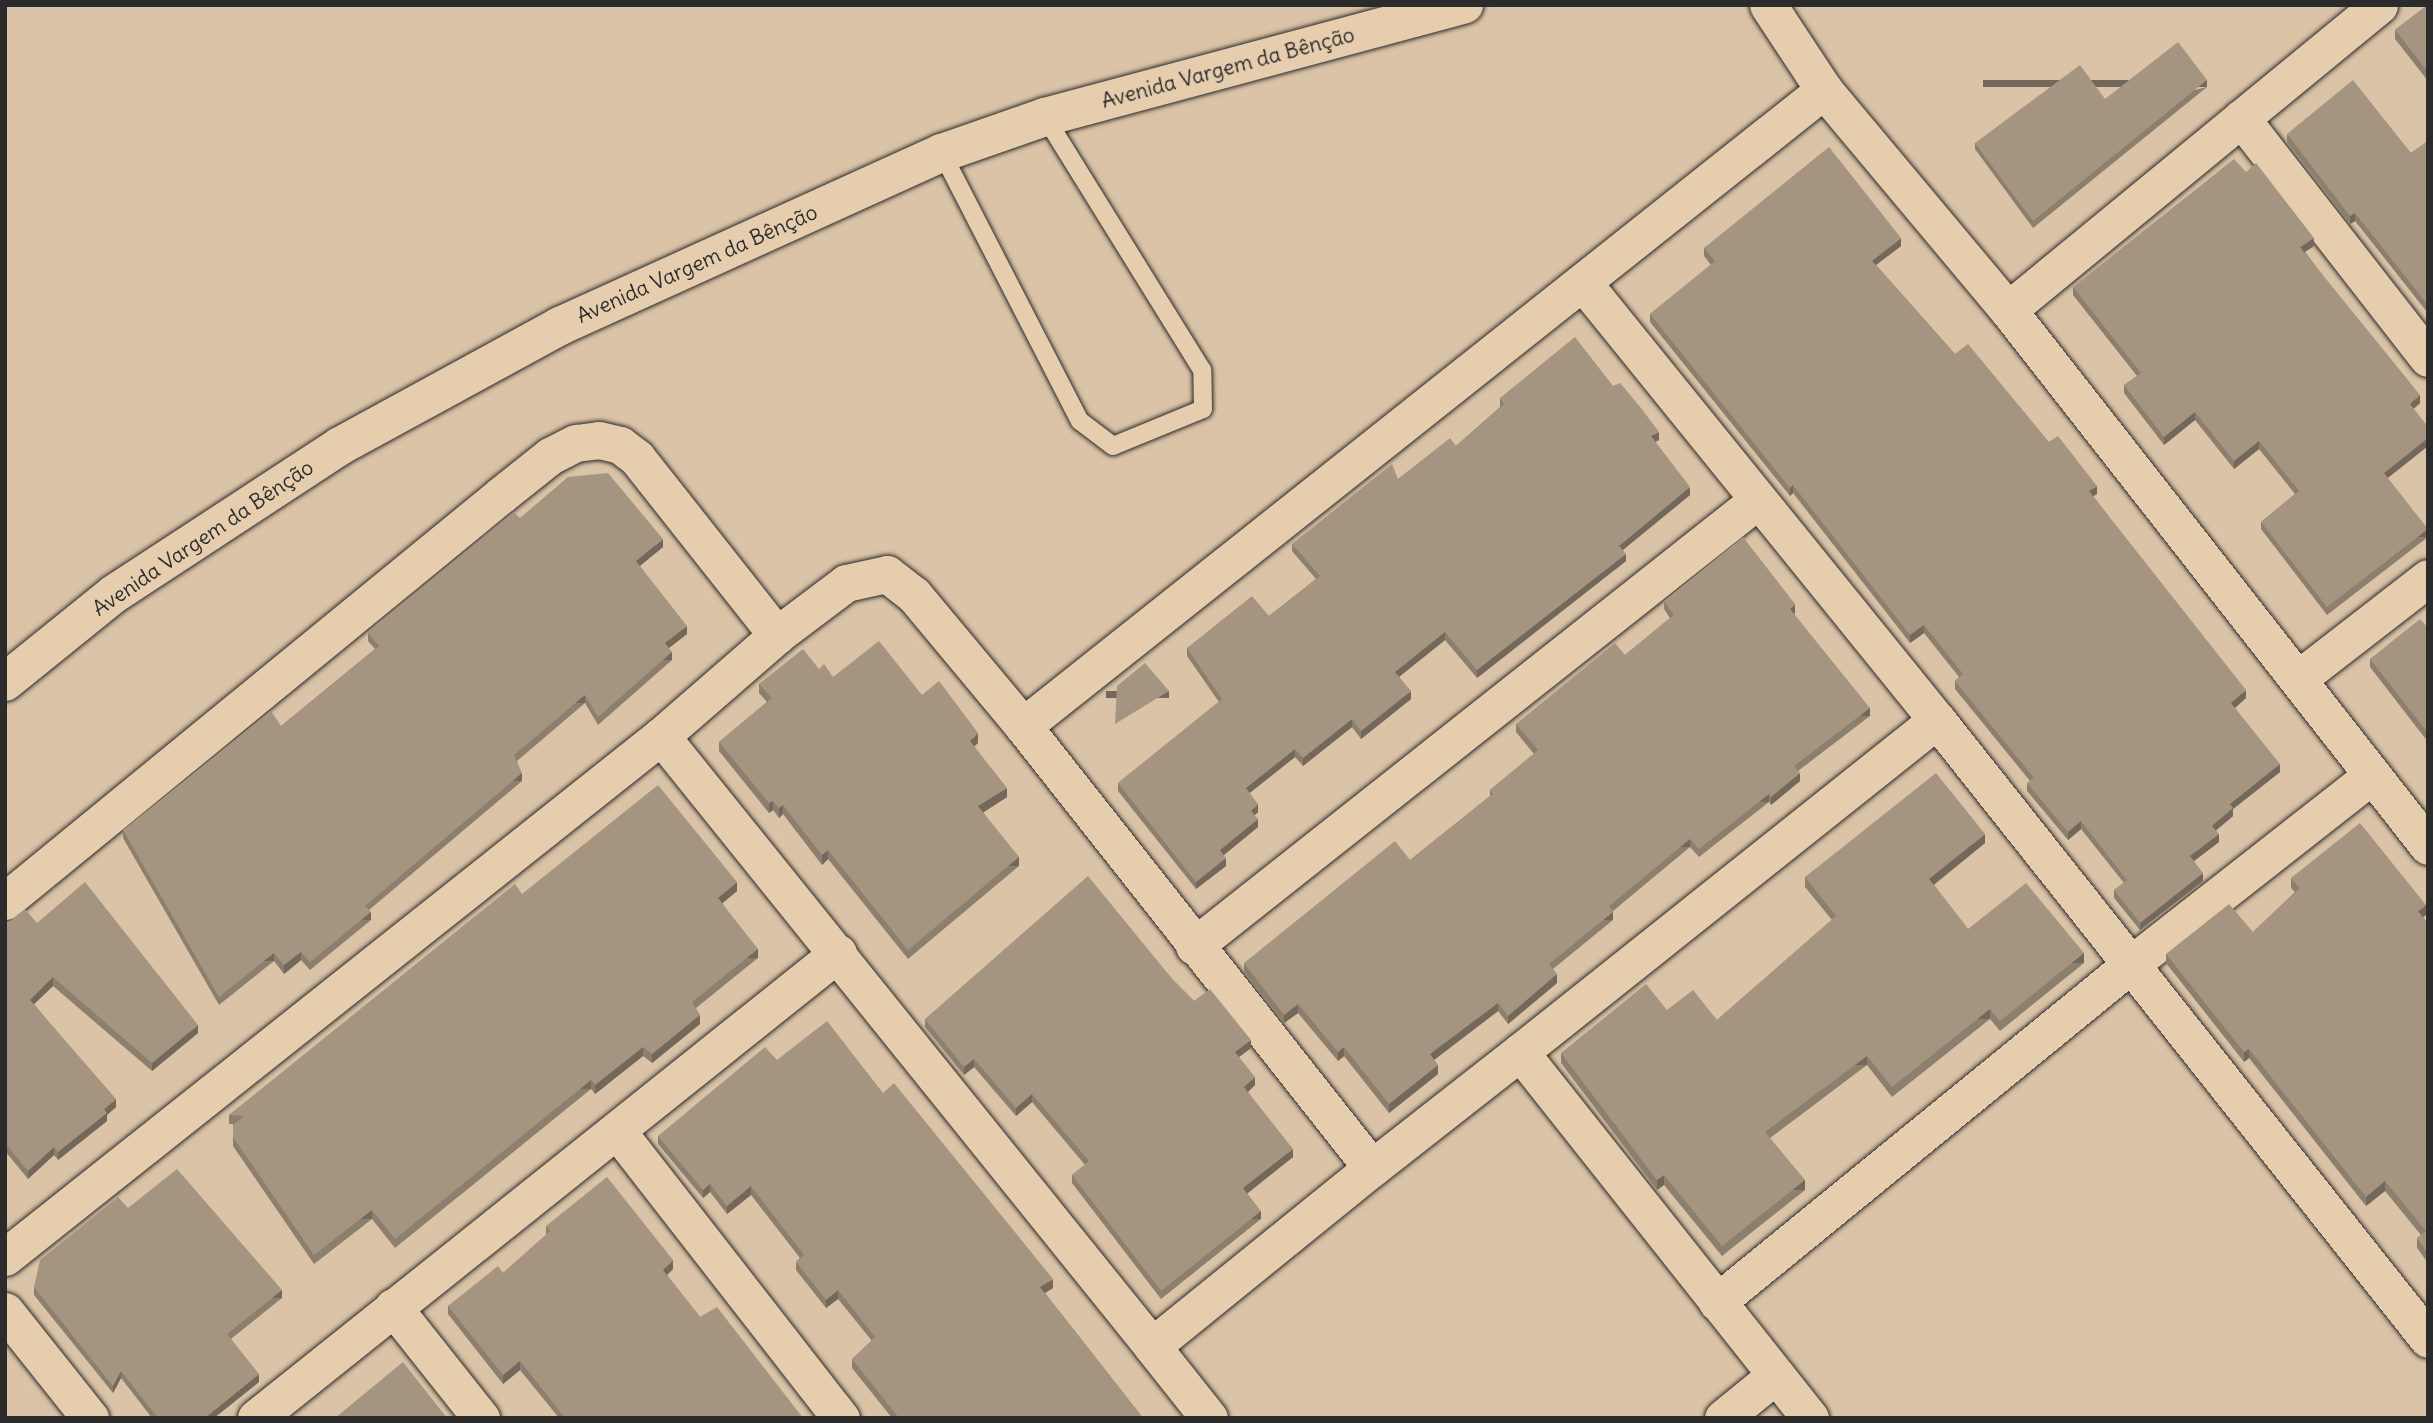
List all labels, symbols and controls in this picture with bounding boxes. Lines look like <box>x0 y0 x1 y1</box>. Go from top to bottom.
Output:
street label: Avenida Vargem da Bênção <box>1099 22 1357 114</box>
street label: Avenida Vargem da Bênção <box>573 199 821 329</box>
street label: Avenida Vargem da Bênção <box>88 455 318 621</box>

